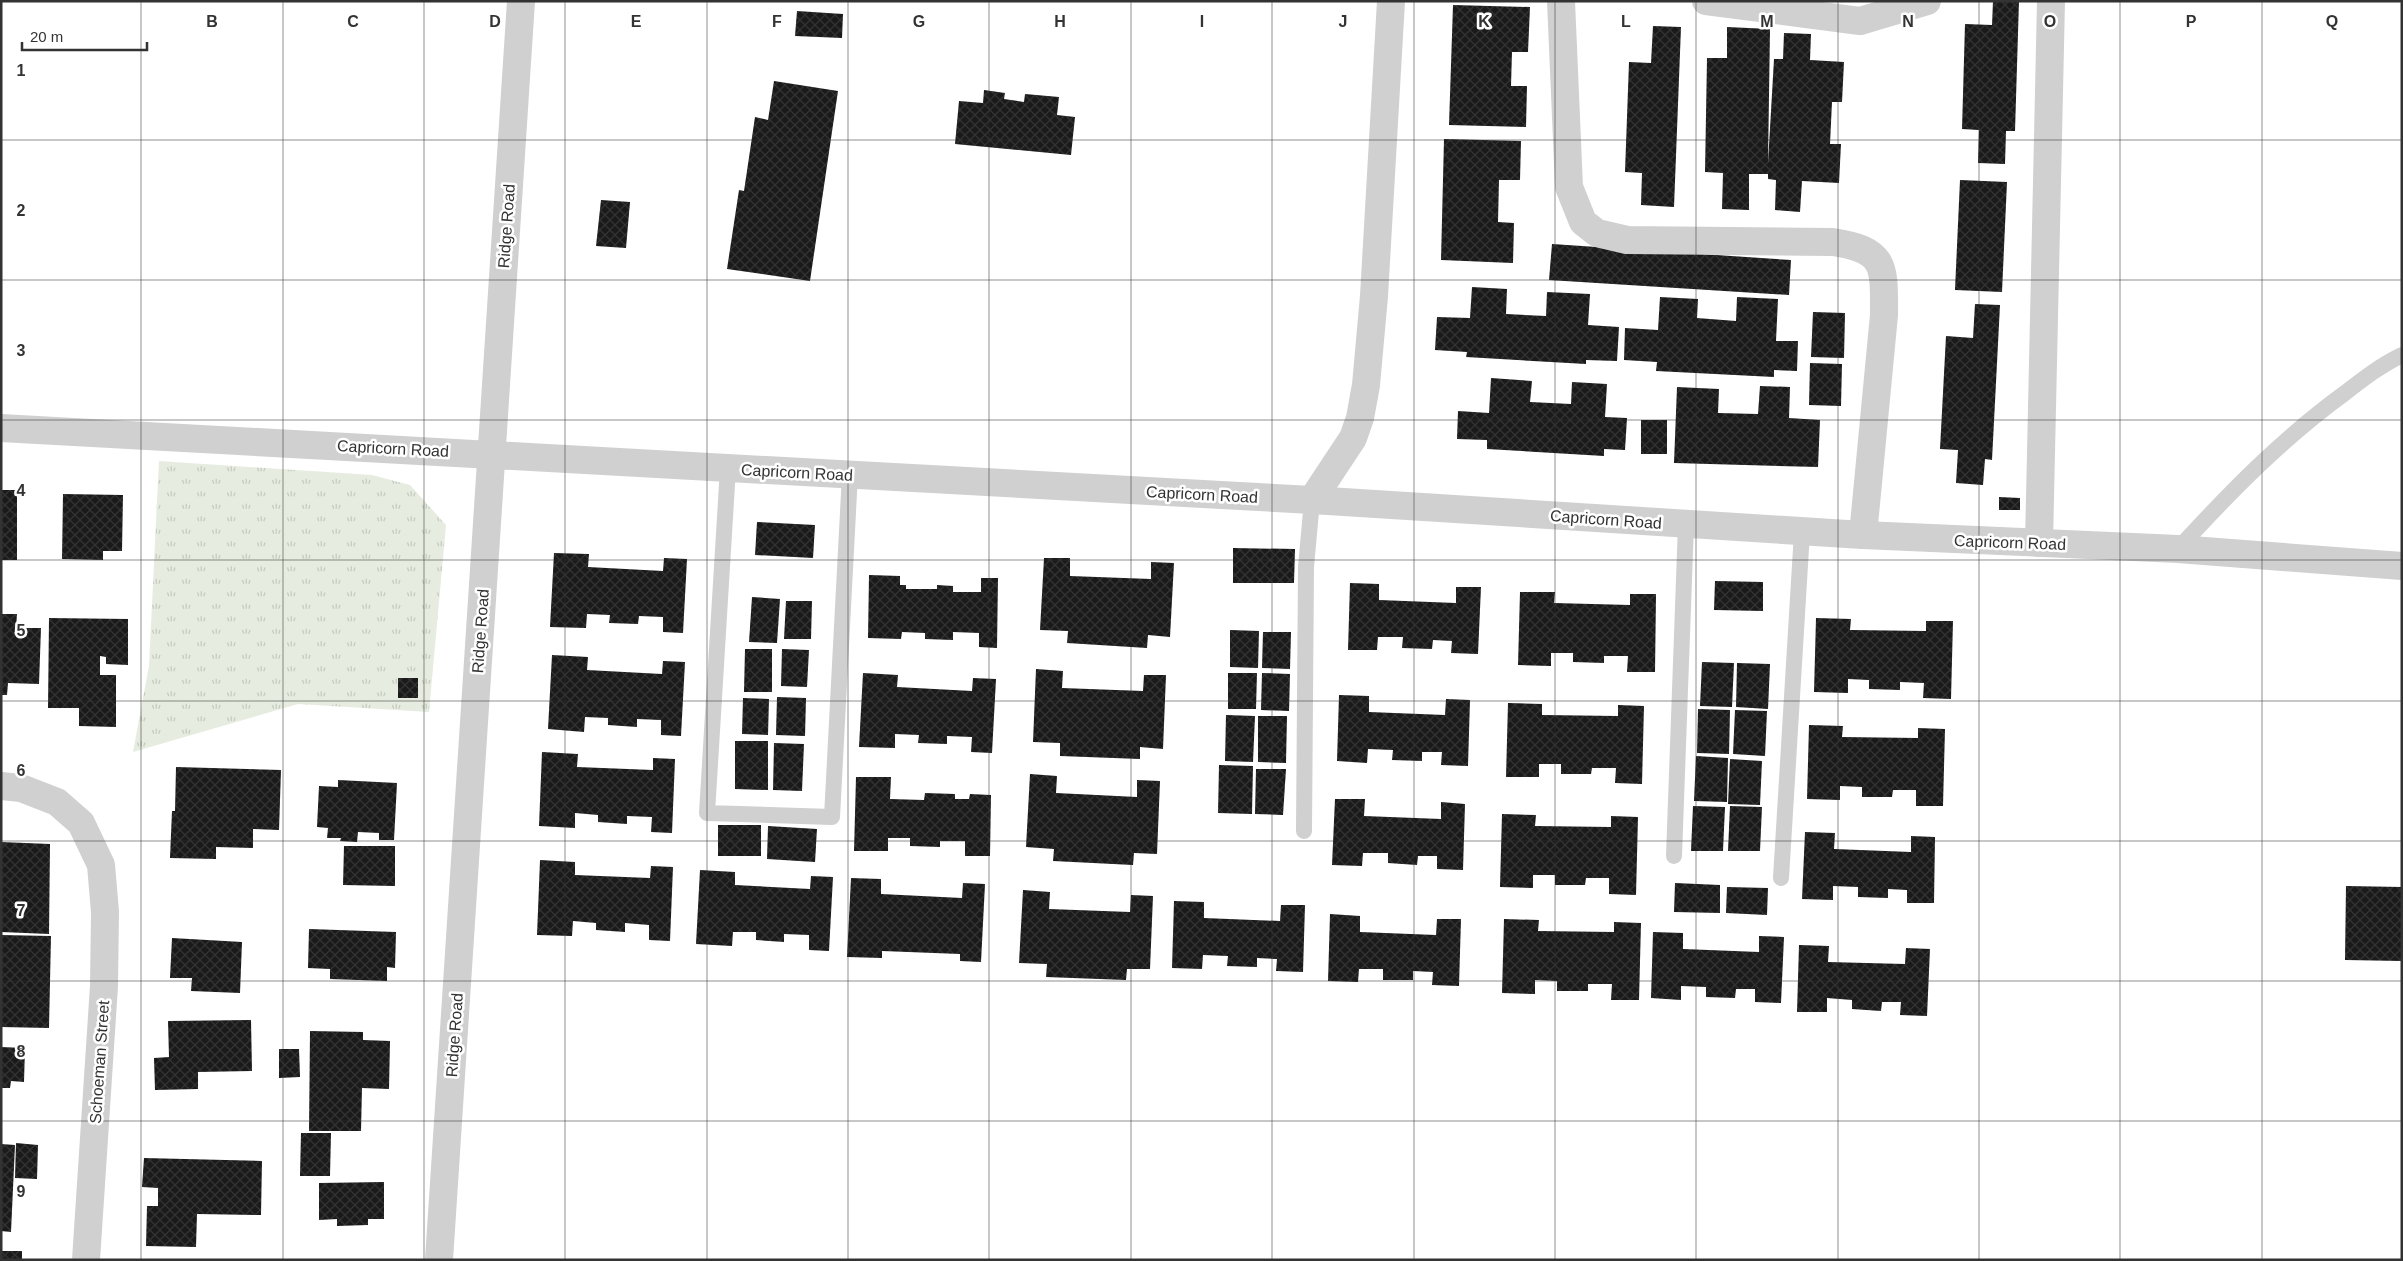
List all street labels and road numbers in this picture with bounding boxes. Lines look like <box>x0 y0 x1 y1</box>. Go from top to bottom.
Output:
street label: Ridge Road <box>495 183 518 269</box>
street label: Capricorn Road <box>337 437 449 460</box>
street label: Capricorn Road <box>741 461 853 484</box>
street label: Capricorn Road <box>1146 483 1258 506</box>
street label: Capricorn Road <box>1549 507 1662 532</box>
street label: Capricorn Road <box>1954 532 2066 553</box>
street label: Ridge Road <box>469 588 492 674</box>
street label: Ridge Road <box>443 992 466 1078</box>
street label: Schoeman Street <box>87 999 112 1124</box>

